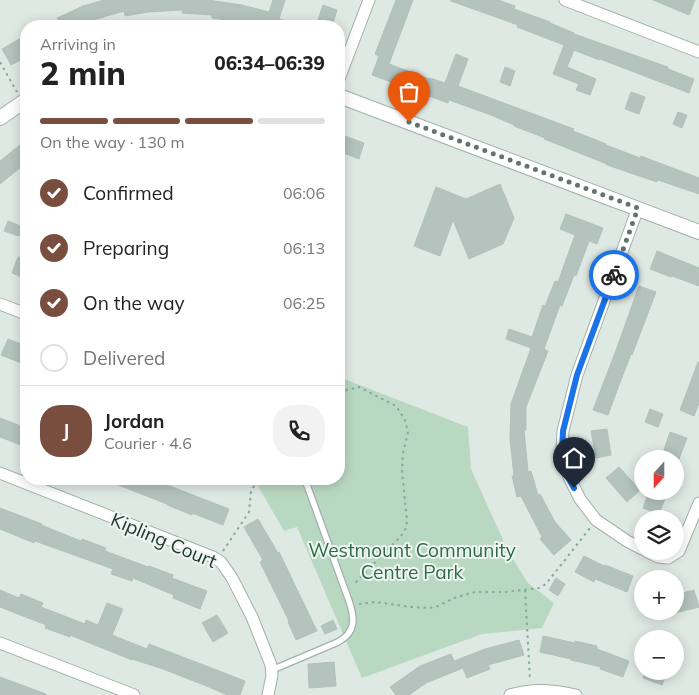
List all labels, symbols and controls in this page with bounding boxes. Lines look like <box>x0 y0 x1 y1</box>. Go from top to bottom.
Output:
text: Arriving in <box>40 34 116 54</box>
text: 06:34–06:39 <box>214 51 325 75</box>
text: 2 min <box>40 53 126 93</box>
pin <box>388 71 430 122</box>
icon: bag <box>395 78 423 106</box>
text: On the way · 130 m <box>40 132 185 152</box>
icon: check <box>40 179 68 207</box>
text: Confirmed <box>83 181 174 205</box>
text: 06:06 <box>283 183 325 203</box>
icon: check <box>40 234 68 262</box>
text: Preparing <box>83 236 169 260</box>
text: 06:13 <box>283 238 325 258</box>
courier <box>589 250 639 300</box>
icon: bike <box>600 261 628 289</box>
icon: check <box>40 289 68 317</box>
text: On the way <box>83 291 185 315</box>
text: 06:25 <box>283 293 325 313</box>
text: Delivered <box>83 346 165 370</box>
button: phone <box>273 405 325 457</box>
text: Jordan <box>104 409 164 433</box>
text: J <box>63 419 69 443</box>
text: Courier · 4.6 <box>104 433 192 453</box>
pin <box>553 437 595 488</box>
icon: home <box>560 444 588 472</box>
north arrow <box>634 450 684 500</box>
map controls <box>634 450 684 680</box>
street label: Kipling Court <box>107 507 221 573</box>
button: layers <box>634 510 684 560</box>
park label: Westmount Community Centre Park <box>308 538 516 584</box>
button: + <box>634 570 684 620</box>
button: − <box>634 630 684 680</box>

